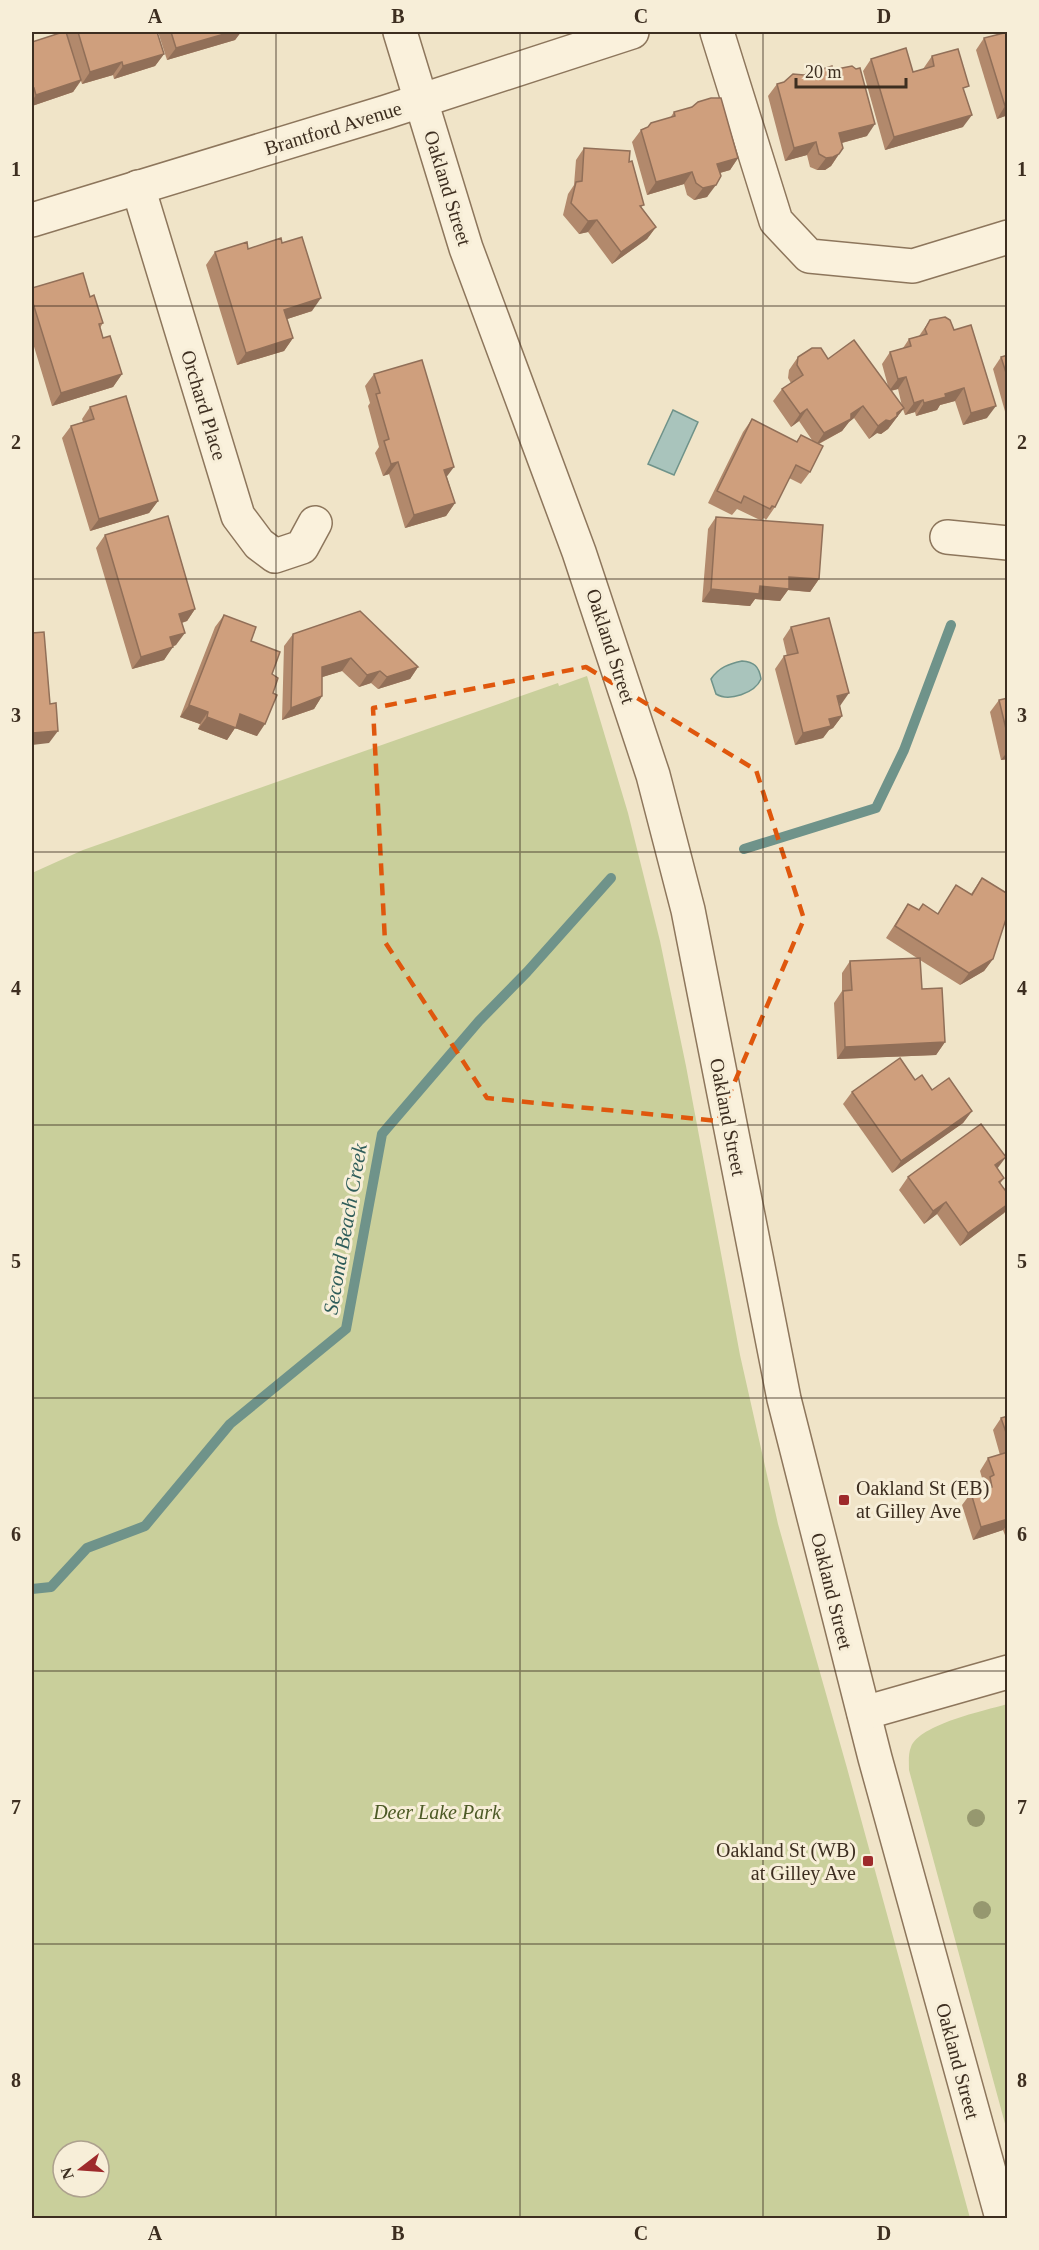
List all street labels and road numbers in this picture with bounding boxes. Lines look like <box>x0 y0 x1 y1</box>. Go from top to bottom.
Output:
street label: Brantford Avenue <box>262 97 404 159</box>
street label: Oakland Street <box>420 128 476 249</box>
street label: Orchard Place <box>177 347 231 463</box>
street label: Oakland Street <box>582 586 640 707</box>
street label: Oakland Street <box>706 1056 750 1178</box>
street label: Oakland Street <box>807 1530 857 1652</box>
street label: Oakland Street <box>932 2000 984 2122</box>

